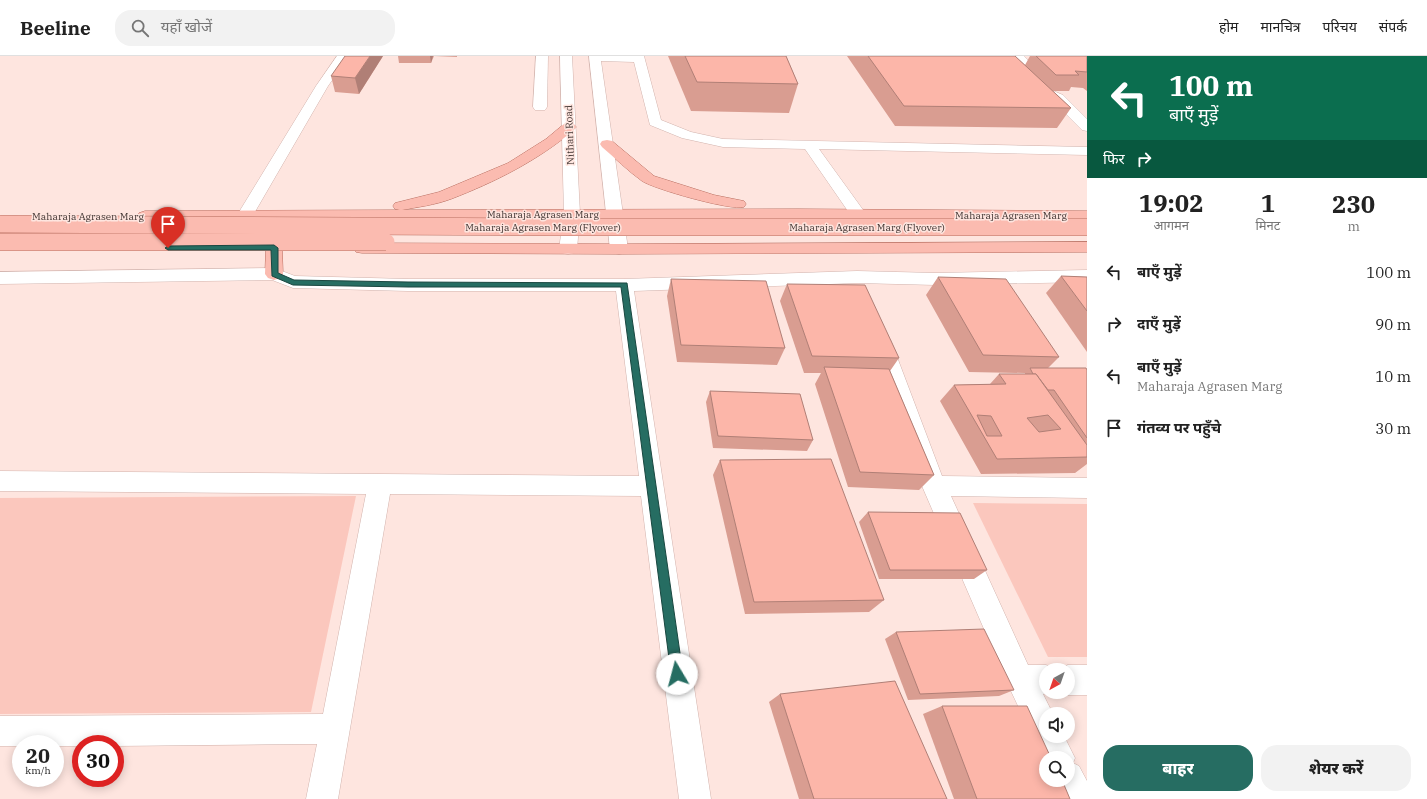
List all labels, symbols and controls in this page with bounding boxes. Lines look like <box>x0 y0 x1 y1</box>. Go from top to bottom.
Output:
search box <box>115 10 395 46</box>
text: Beeline <box>20 16 91 40</box>
icon: search <box>129 17 151 39</box>
text: यहाँ खोजें <box>161 17 212 36</box>
text: होम <box>1219 18 1238 36</box>
text: मानचित्र <box>1260 18 1301 36</box>
text: परिचय <box>1323 18 1357 36</box>
text: संपर्क <box>1379 18 1407 36</box>
text: 100 m <box>1169 67 1253 104</box>
icon: left <box>1103 72 1155 124</box>
text: बाएँ मुड़ें <box>1169 103 1218 126</box>
street label: Nithari Road <box>562 105 577 165</box>
icon: right <box>1133 148 1155 170</box>
text: फिर <box>1103 149 1125 168</box>
text: 19:02 <box>1139 187 1204 219</box>
text: 1 <box>1261 187 1275 219</box>
text: 230 <box>1332 188 1375 220</box>
pin <box>151 207 185 248</box>
street label: Maharaja Agrasen Marg <box>487 208 599 221</box>
street label: Maharaja Agrasen Marg <box>955 209 1067 222</box>
street label: Maharaja Agrasen Marg <box>32 210 144 223</box>
icon: arrive <box>157 213 179 235</box>
text: आगमन <box>1153 217 1189 234</box>
text: मिनट <box>1255 217 1280 234</box>
text: m <box>1347 218 1360 235</box>
street label: Maharaja Agrasen Marg (Flyover) <box>465 221 621 234</box>
street label: Maharaja Agrasen Marg (Flyover) <box>789 221 945 234</box>
icon: left <box>1103 261 1125 283</box>
text: बाएँ मुड़ें <box>1137 262 1182 281</box>
text: 100 m <box>1366 263 1411 282</box>
icon: right <box>1103 313 1125 335</box>
text: दाएँ मुड़ें <box>1137 314 1181 333</box>
text: 90 m <box>1375 315 1411 334</box>
text: बाएँ मुड़ें <box>1137 357 1182 376</box>
icon: left <box>1103 365 1125 387</box>
text: 10 m <box>1375 367 1411 386</box>
text: Maharaja Agrasen Marg <box>1137 378 1282 395</box>
icon: arrive <box>1103 417 1125 439</box>
text: गंतव्य पर पहुँचे <box>1137 418 1221 437</box>
text: 30 m <box>1375 419 1411 438</box>
position arrow <box>656 653 698 695</box>
north arrow <box>1039 663 1075 699</box>
map controls <box>1039 663 1075 787</box>
button: sound <box>1039 707 1075 743</box>
speed limit sign: 30 <box>72 735 124 787</box>
text: 20 <box>26 742 50 769</box>
button: बाहर <box>1103 745 1253 791</box>
button: शेयर करें <box>1261 745 1411 791</box>
button: search <box>1039 751 1075 787</box>
text: km/h <box>25 764 51 777</box>

